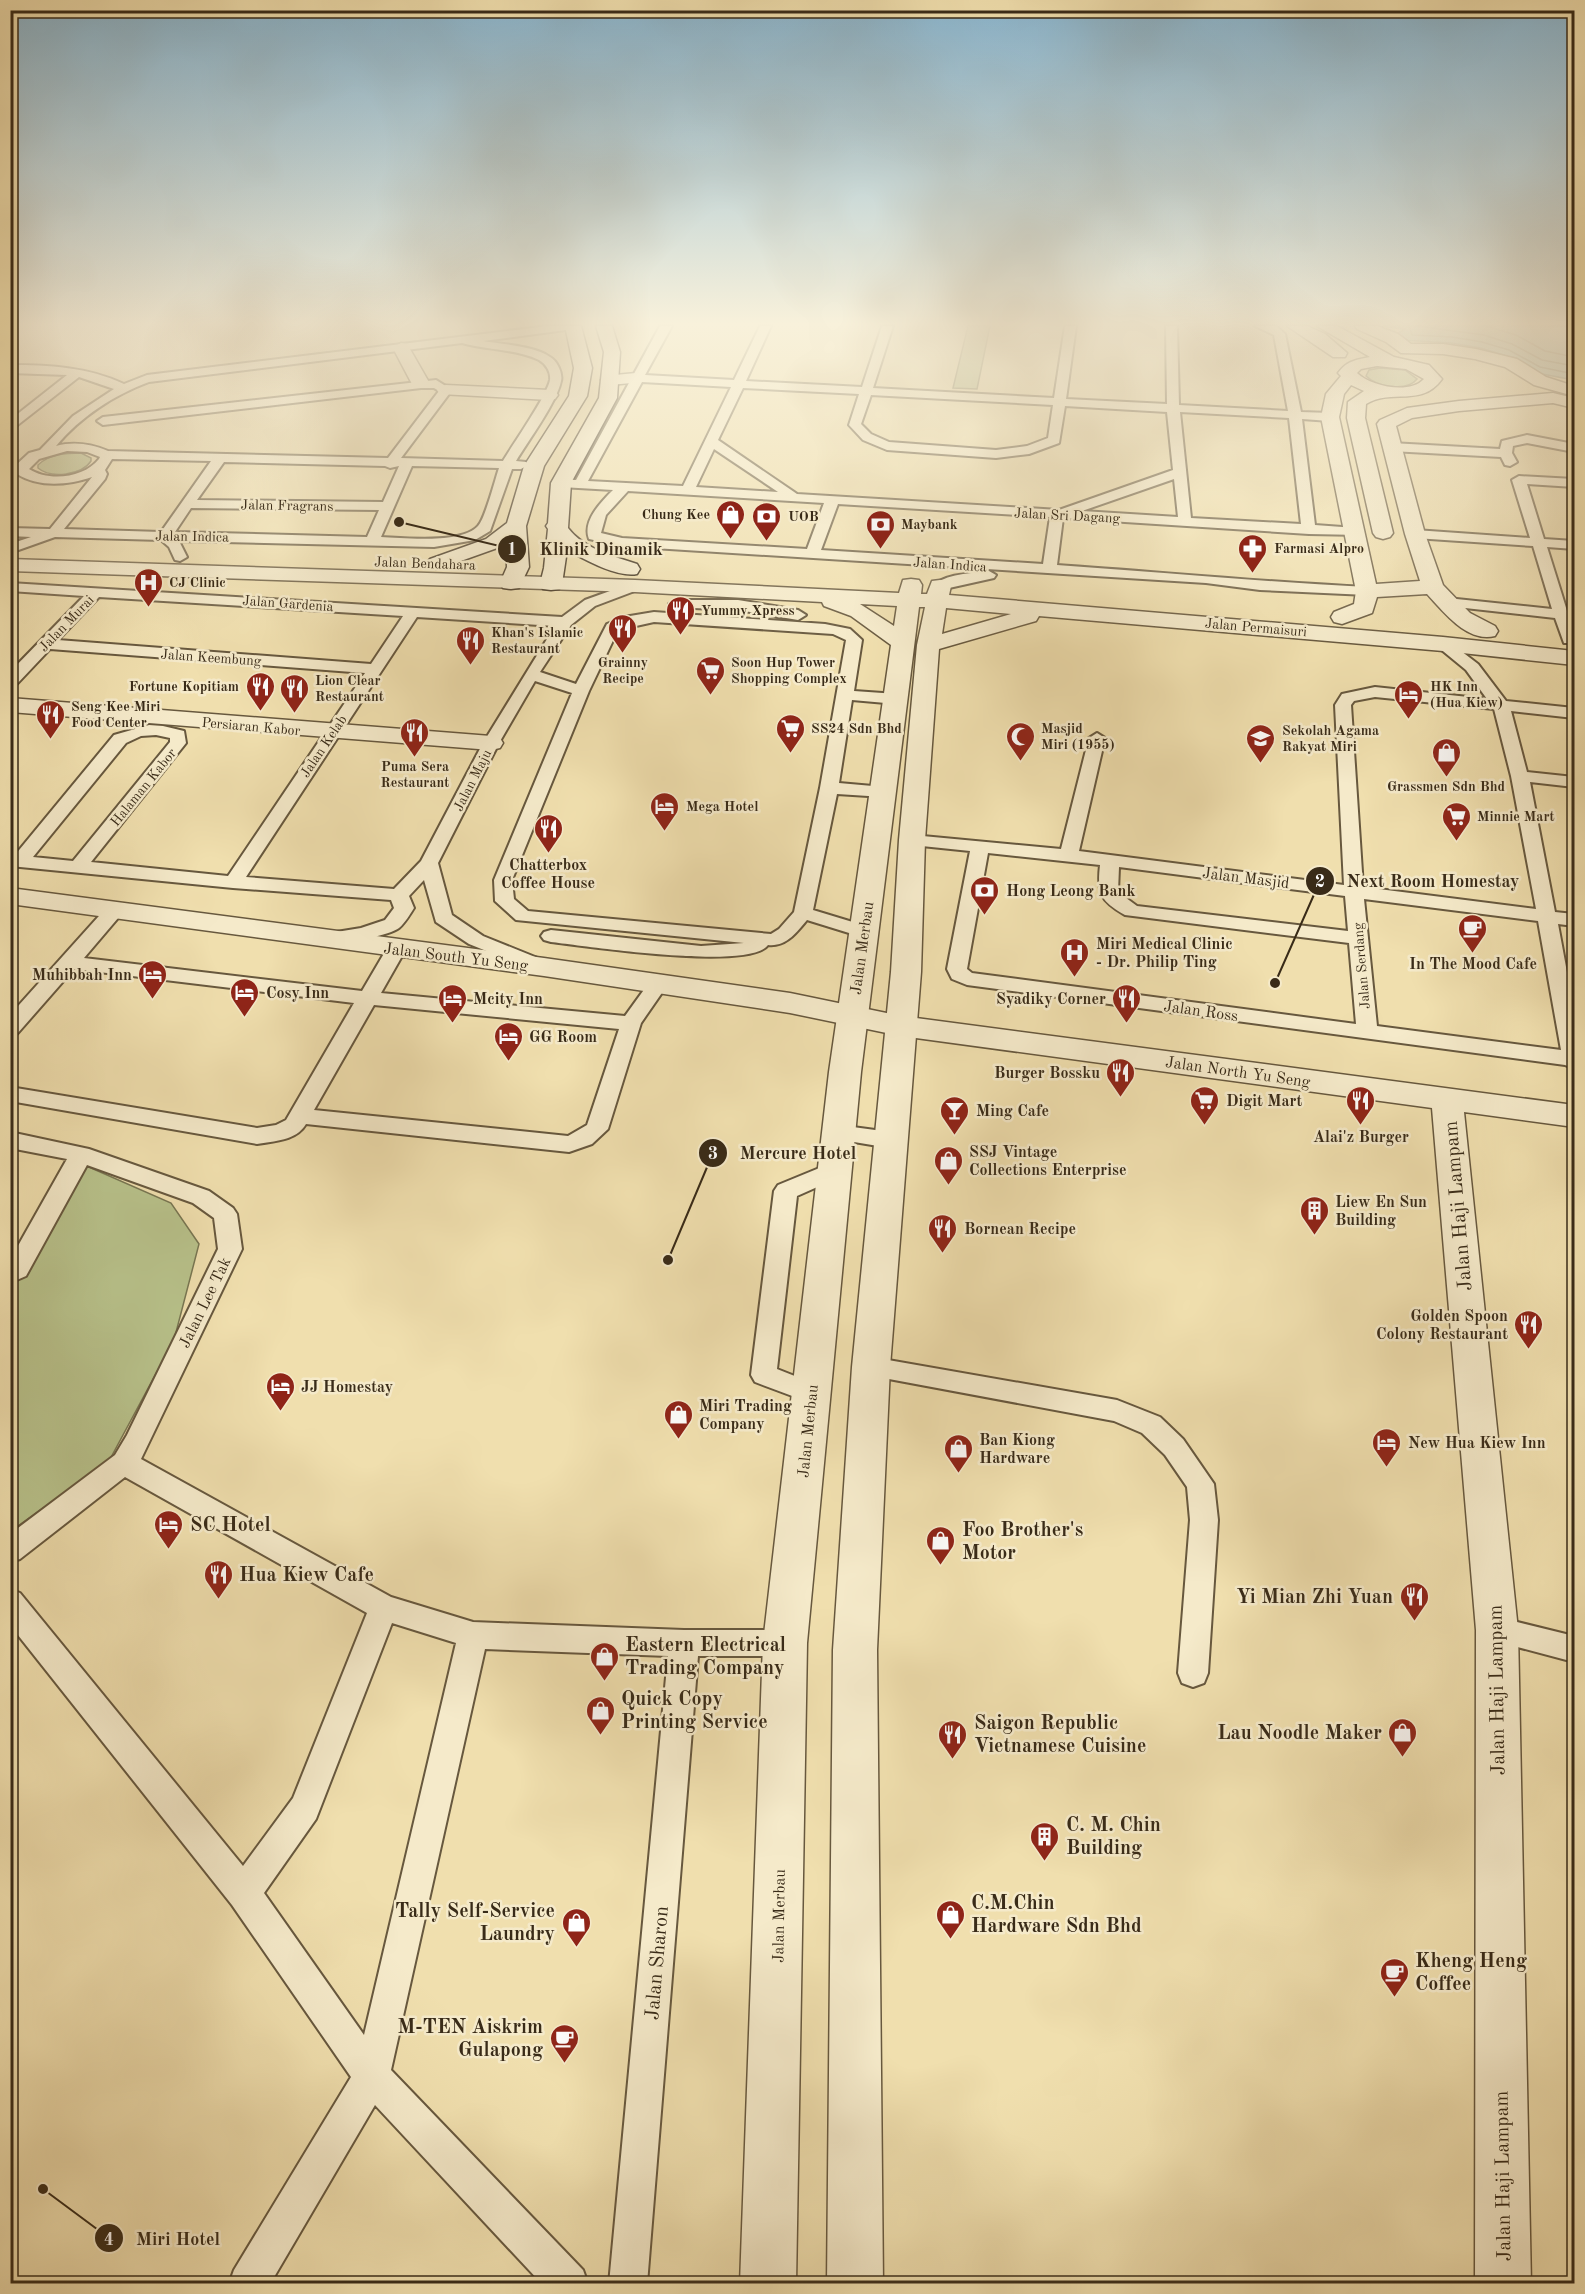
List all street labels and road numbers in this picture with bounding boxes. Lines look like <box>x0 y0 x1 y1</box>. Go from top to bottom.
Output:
street label: Jalan Fragrans <box>241 498 333 514</box>
street label: Jalan Sri Dagang <box>1014 506 1121 526</box>
street label: Jalan Indica <box>155 529 229 545</box>
street label: Jalan Bendahara <box>374 555 476 573</box>
street label: Jalan Indica <box>913 555 987 575</box>
street label: Jalan Murai <box>37 593 97 655</box>
street label: Jalan Gardenia <box>242 594 334 614</box>
street label: Jalan Permaisuri <box>1204 617 1308 639</box>
street label: Jalan Keembung <box>160 647 262 669</box>
street label: Jalan Kelab <box>298 713 350 780</box>
street label: Persiaran Kabor <box>201 716 301 738</box>
street label: Halaman Kabor <box>108 746 179 829</box>
street label: Jalan Maju <box>451 747 495 814</box>
street label: Jalan Masjid <box>1201 866 1290 892</box>
street label: Jalan Merbau <box>849 900 877 996</box>
street label: Jalan Serdang <box>1351 922 1373 1010</box>
street label: Jalan South Yu Seng <box>382 941 529 975</box>
street label: Jalan Ross <box>1162 999 1239 1025</box>
street label: Jalan North Yu Seng <box>1164 1055 1312 1091</box>
street label: Jalan Haji Lampam <box>1442 1120 1476 1292</box>
street label: Jalan Lee Tak <box>177 1255 235 1351</box>
street label: Jalan Merbau <box>796 1383 822 1479</box>
street label: Jalan Haji Lampam <box>1487 1604 1509 1775</box>
street label: Jalan Merbau <box>771 1869 789 1963</box>
street label: Jalan Sharon <box>643 1905 673 2021</box>
street label: Jalan Haji Lampam <box>1493 2090 1515 2261</box>

